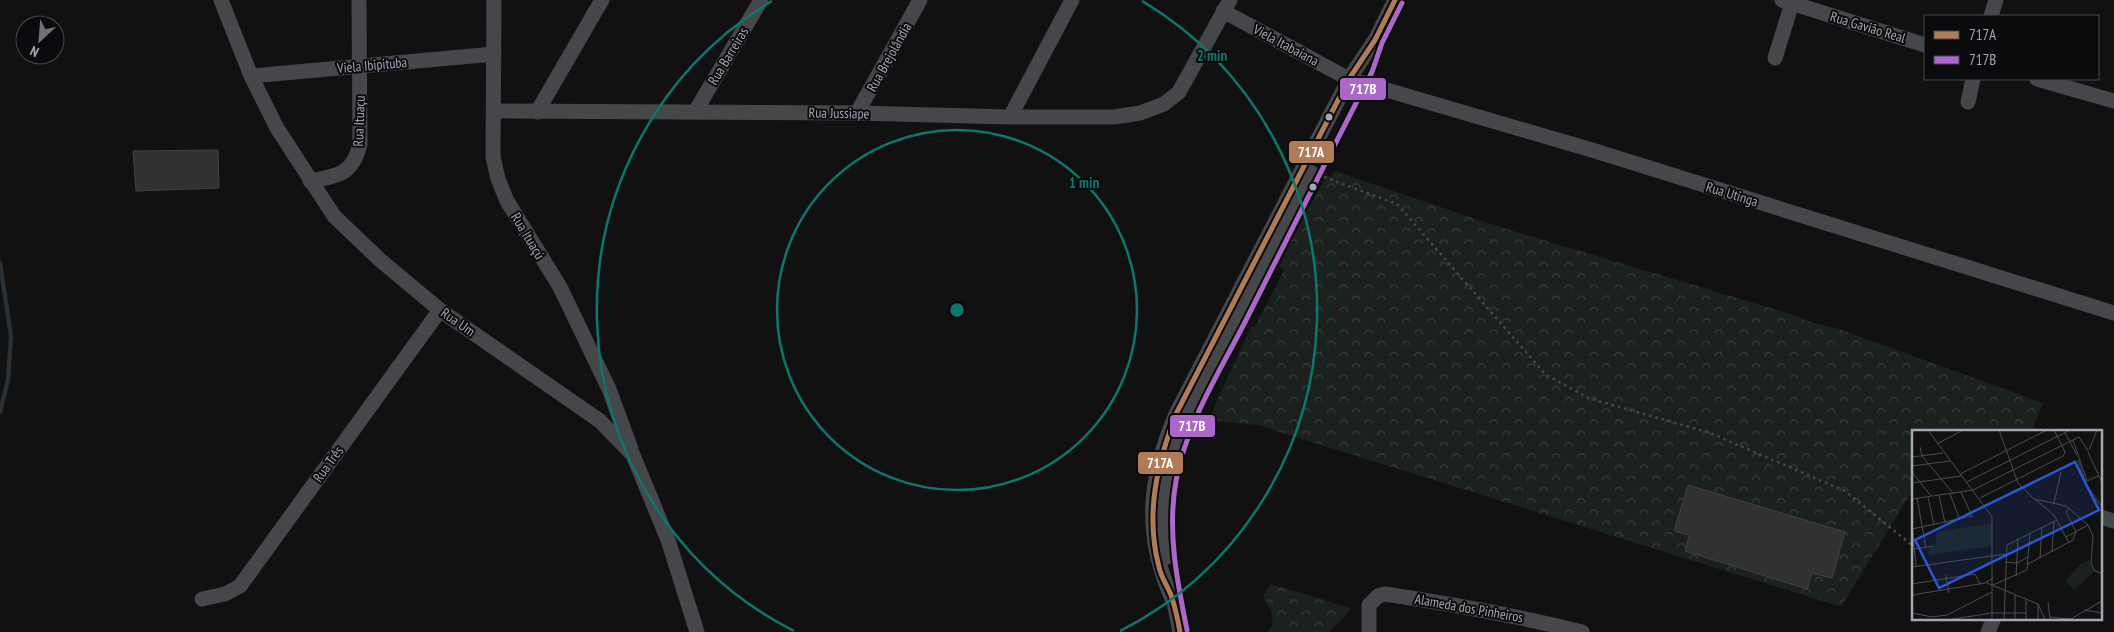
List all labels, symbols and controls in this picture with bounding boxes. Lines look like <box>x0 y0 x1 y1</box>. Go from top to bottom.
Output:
street label: Rua Gavião Real <box>1828 7 1909 47</box>
north arrow <box>15 15 65 65</box>
legend <box>1924 15 2099 80</box>
street label: Rua Brejolândia <box>863 19 915 95</box>
street label: Viela Itabaiana <box>1249 20 1322 70</box>
street label: Rua Barreiras <box>704 24 752 88</box>
text: 717A <box>1969 25 1997 44</box>
text: N <box>27 42 42 61</box>
text: 2 min <box>1197 46 1227 65</box>
text: 717B <box>1969 50 1996 69</box>
street label: Viela Ibipituba <box>335 53 408 77</box>
line badge: 717B <box>1339 77 1387 101</box>
text: 717B <box>1350 80 1377 98</box>
street label: Rua Ituaçu <box>349 95 369 147</box>
street label: Rua Jussiape <box>808 103 870 123</box>
unlabelled marker <box>1324 112 1334 122</box>
line badge: 717A <box>1288 140 1335 164</box>
text: 717A <box>1298 143 1325 161</box>
text: 1 min <box>1069 173 1099 192</box>
street label: Rua Utinga <box>1704 178 1760 210</box>
unlabelled marker <box>1308 182 1318 192</box>
street label: Rua Ituaçú <box>507 209 549 263</box>
centre of rings <box>948 301 966 319</box>
street label: Rua Um <box>437 304 479 340</box>
line badge: 717B <box>1169 414 1216 438</box>
text: 717B <box>1179 417 1206 435</box>
inset map <box>1912 430 2102 620</box>
street label: Rua Três <box>309 442 347 486</box>
line badge: 717A <box>1137 451 1184 475</box>
text: 717A <box>1147 454 1174 472</box>
street label: Alameda dos Pinheiros <box>1413 590 1525 626</box>

